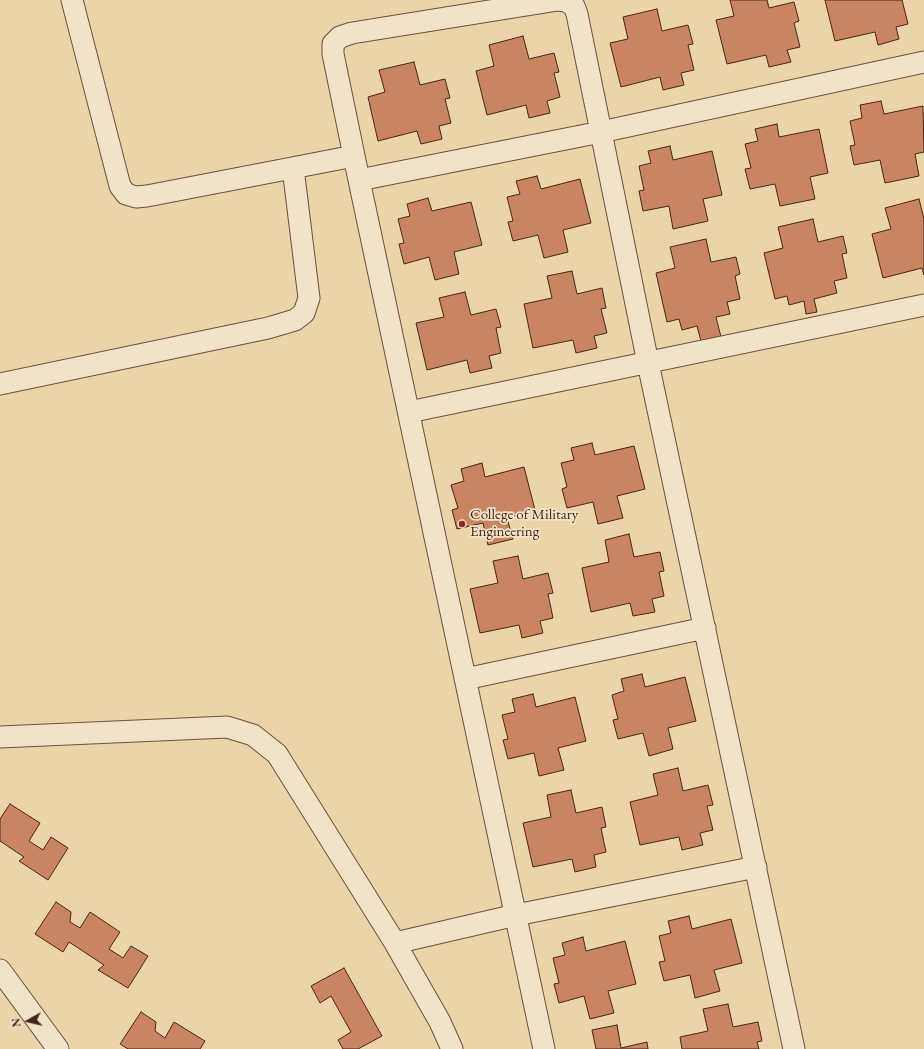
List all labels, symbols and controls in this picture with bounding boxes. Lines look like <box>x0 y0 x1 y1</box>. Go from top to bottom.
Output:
place label: College of Military Engineering <box>470 506 578 541</box>
marker: College of Military Engineering <box>457 519 467 529</box>
north arrow <box>8 1001 48 1041</box>
text: N <box>9 1017 24 1028</box>

